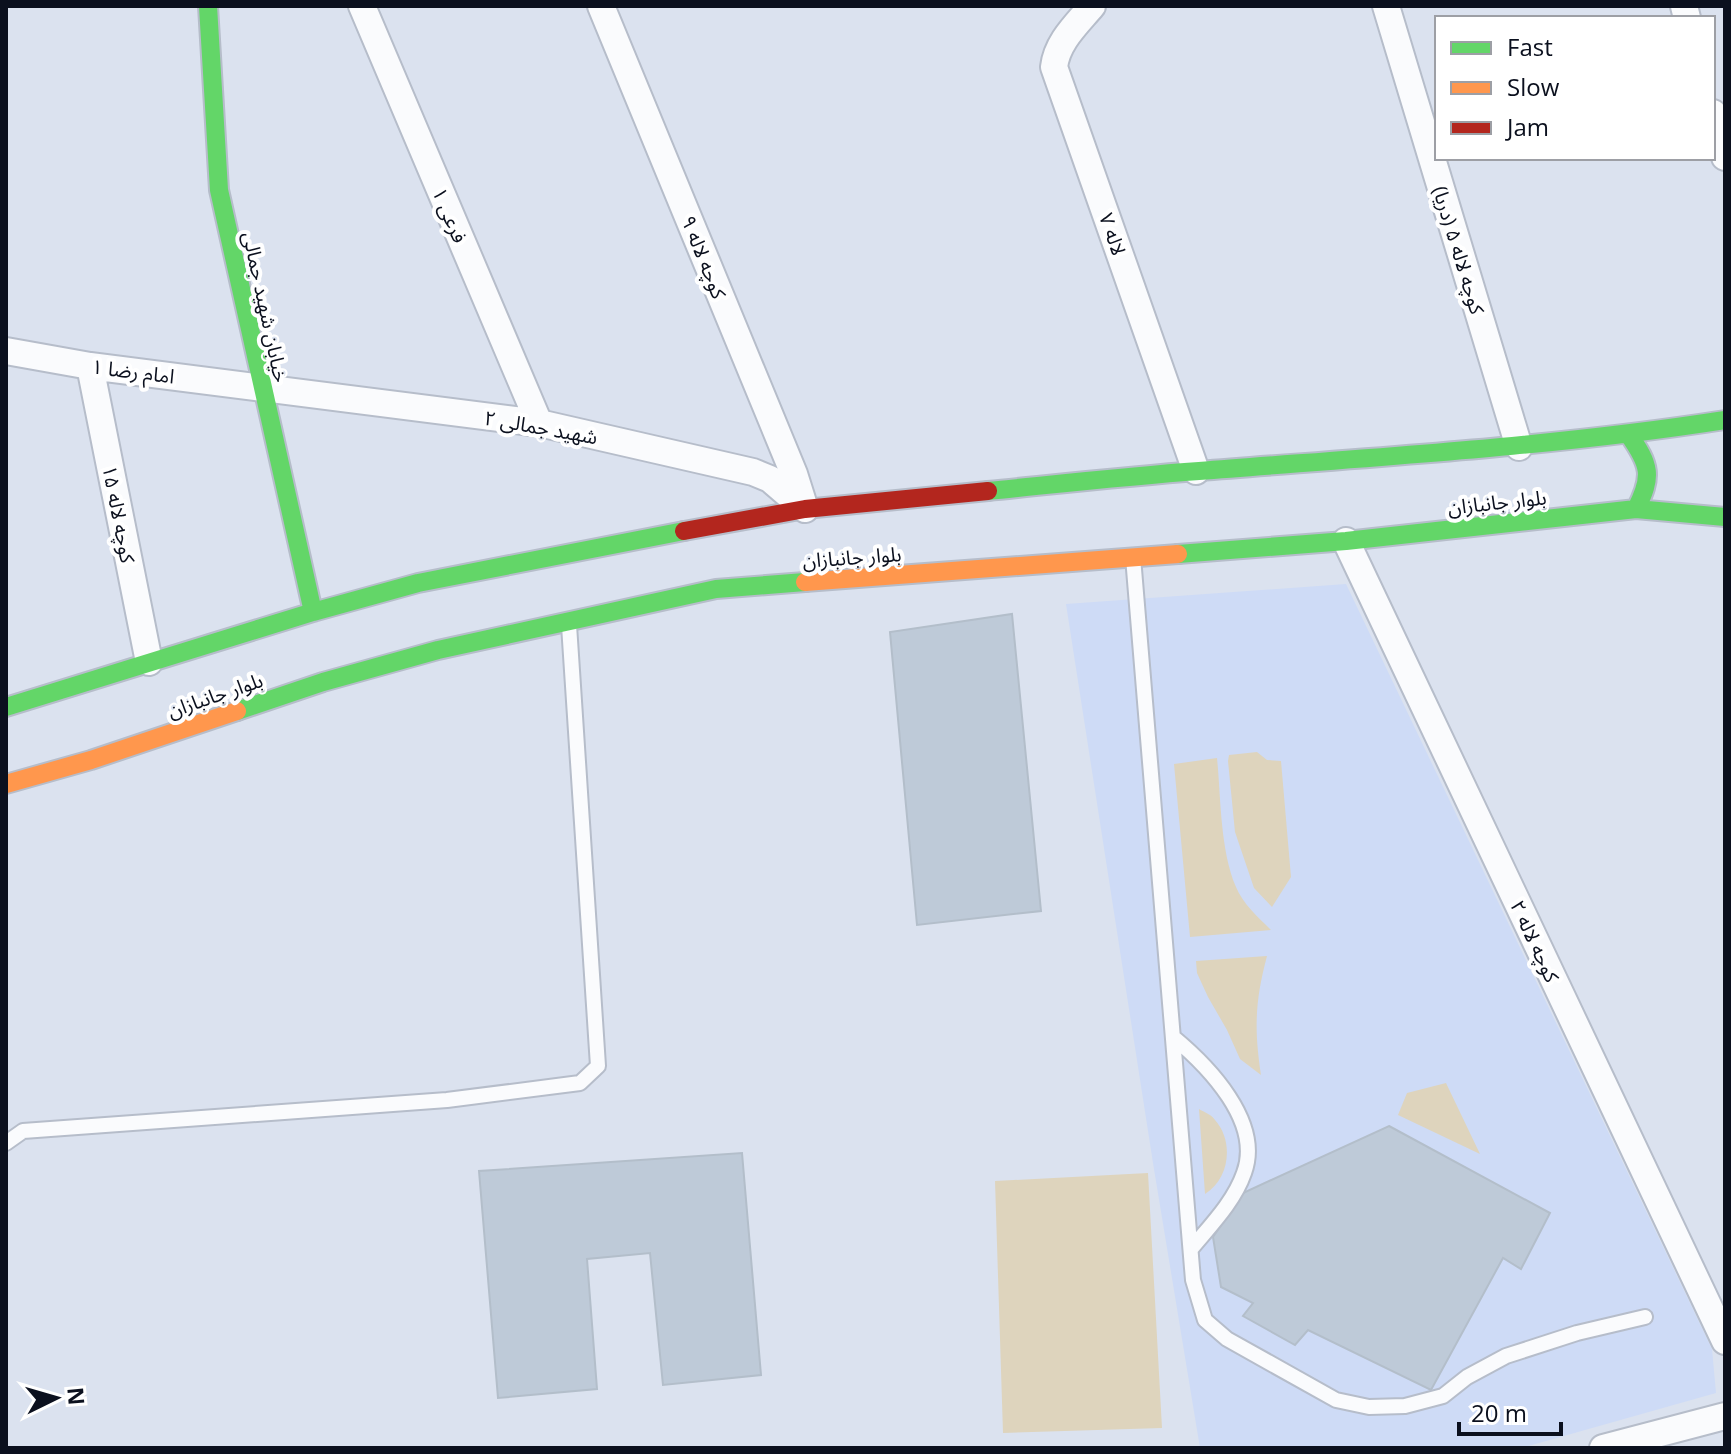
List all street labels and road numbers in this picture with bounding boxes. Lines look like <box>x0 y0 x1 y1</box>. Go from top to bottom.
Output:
street label: فرعی ۱ <box>426 183 474 247</box>
street label: کوچه لاله ۵ (دریا) <box>1427 183 1492 318</box>
street label: لاله ۷ <box>1093 209 1133 259</box>
street label: کوچه لاله ۹ <box>675 211 733 303</box>
street label: خیابان شهید جمالی <box>237 229 295 385</box>
street label: امام رضا ۱ <box>90 353 176 391</box>
street label: شهید جمالی ۲ <box>482 404 600 450</box>
street label: کوچه لاله ۱۵ <box>96 463 142 566</box>
street label: بلوار جانبازان <box>1446 483 1548 521</box>
street label: بلوار جانبازان <box>802 540 902 574</box>
street label: بلوار جانبازان <box>164 666 266 724</box>
street label: کوچه لاله ۲ <box>1504 896 1566 987</box>

